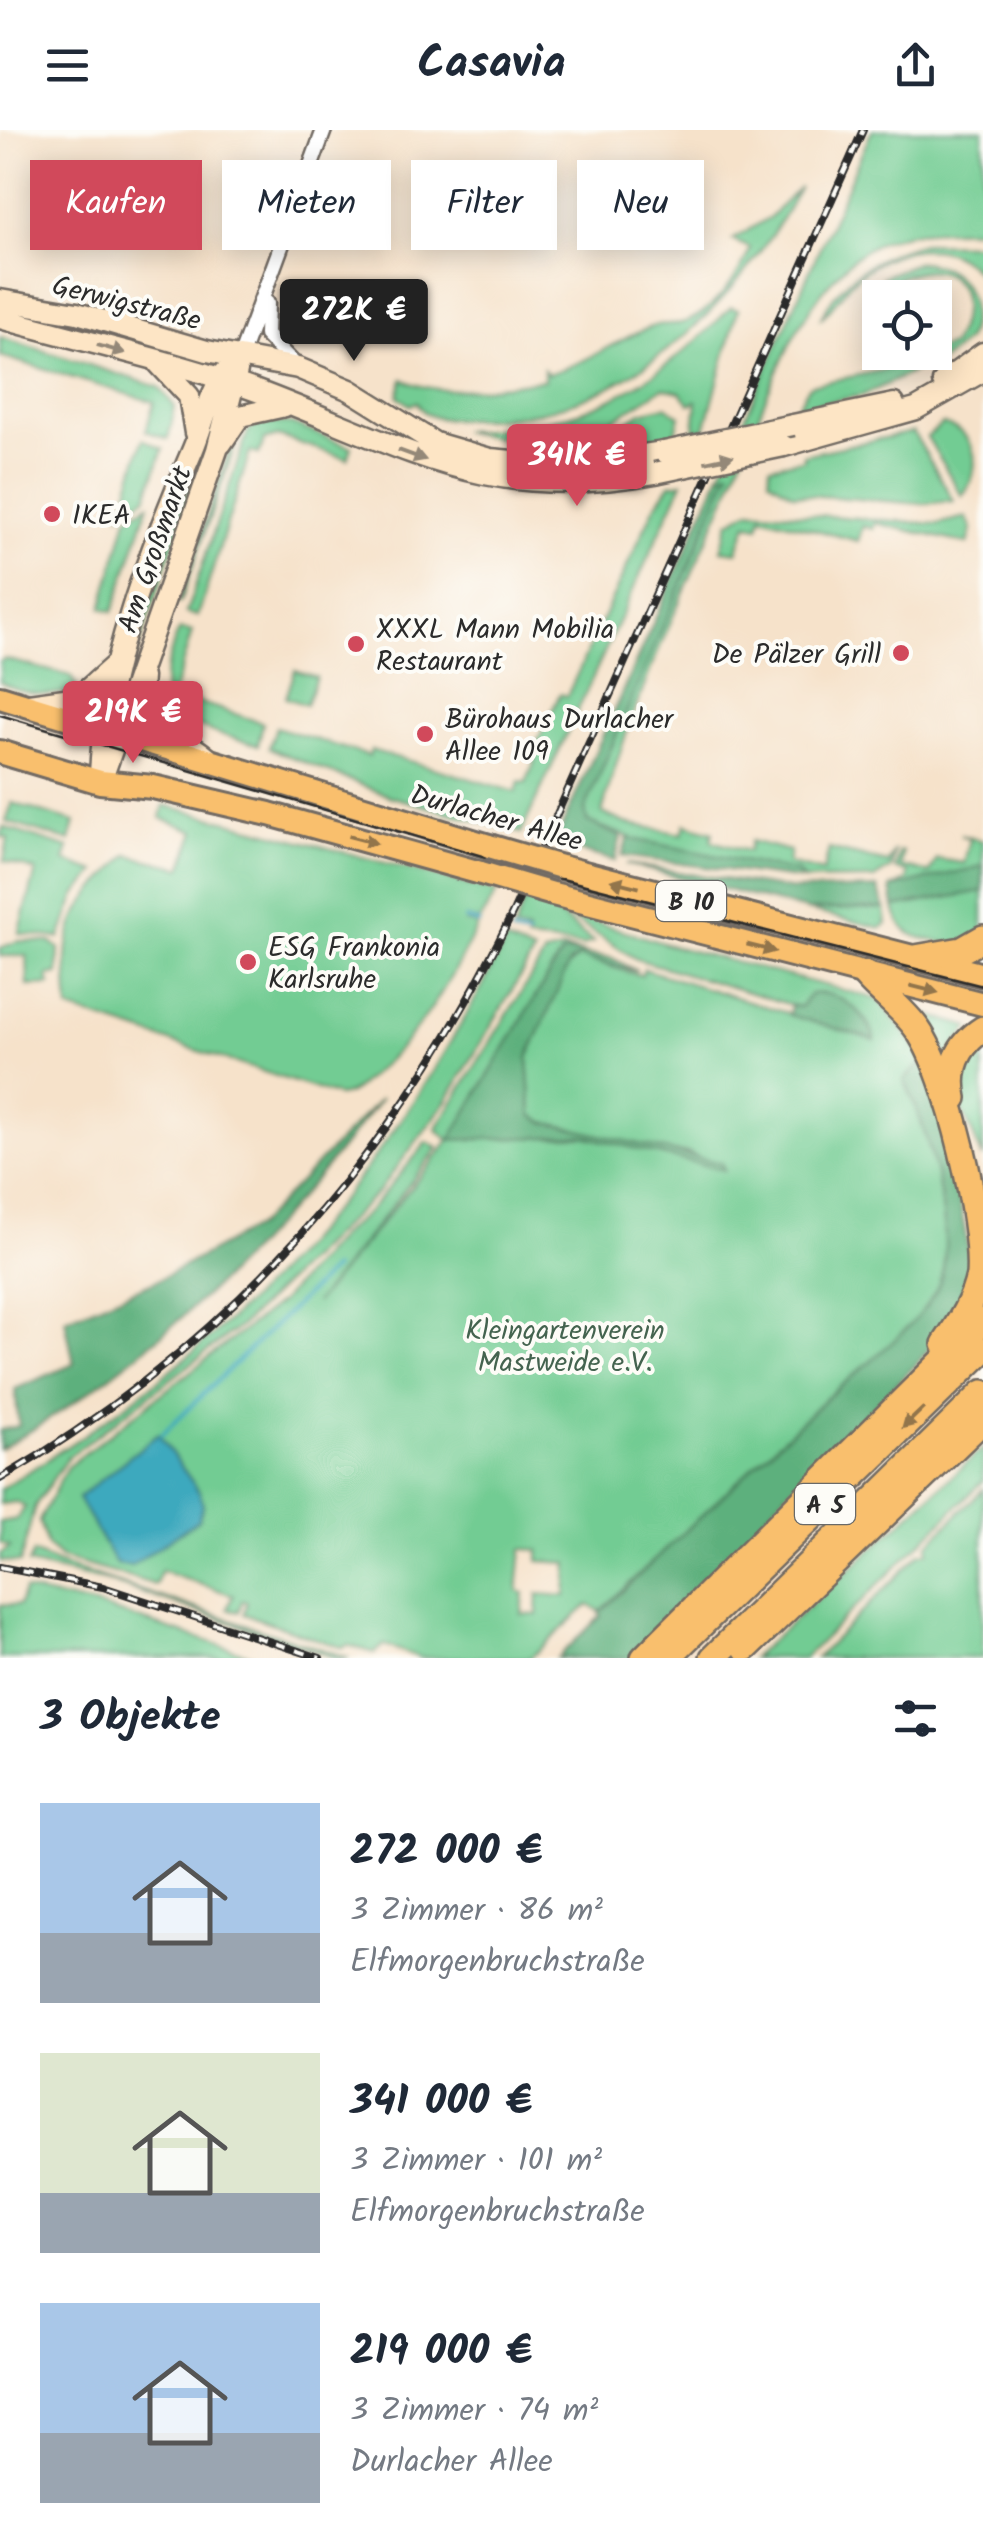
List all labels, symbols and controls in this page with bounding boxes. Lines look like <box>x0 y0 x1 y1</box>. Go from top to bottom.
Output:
text: Casavia <box>417 29 566 101</box>
icon: menu <box>40 38 95 93</box>
icon: share <box>888 38 943 93</box>
chip: Kaufen <box>30 160 202 250</box>
chip: Mieten <box>222 160 391 250</box>
chip: Filter <box>411 160 557 250</box>
chip: Neu <box>577 160 704 250</box>
street label: Gerwigstraße <box>47 264 206 345</box>
pin: 272K € <box>273 279 435 364</box>
map controls <box>862 280 952 370</box>
button: locate <box>862 280 952 370</box>
text: 272K € <box>302 286 406 337</box>
one-way arrow <box>96 342 126 357</box>
pin: 341K € <box>496 424 658 509</box>
text: 341K € <box>529 431 625 482</box>
one-way arrow <box>398 448 428 463</box>
one-way arrow <box>704 451 735 467</box>
street label: Am Großmarkt <box>107 459 206 640</box>
place label: IKEA <box>72 494 131 539</box>
marker: IKEA <box>41 503 63 525</box>
place label: XXXL Mann Mobilia Restaurant <box>376 608 614 685</box>
marker: XXXL Mann Mobilia Restaurant <box>345 633 367 655</box>
place label: De Pälzer Grill <box>712 633 881 678</box>
marker: De Pälzer Grill <box>890 642 912 664</box>
pin: 219K € <box>52 681 214 766</box>
text: 219K € <box>85 688 181 739</box>
place label: Bürohaus Durlacher Allee 109 <box>445 698 675 775</box>
marker: Bürohaus Durlacher Allee 109 <box>414 723 436 745</box>
street label: Durlacher Allee <box>405 773 588 866</box>
one-way arrow <box>348 833 379 848</box>
one-way arrow <box>609 876 640 892</box>
road number: B 10 <box>656 881 726 921</box>
place label: ESG Frankonia Karlsruhe <box>268 926 440 1003</box>
one-way arrow <box>746 940 777 956</box>
marker: ESG Frankonia Karlsruhe <box>237 951 259 973</box>
one-way arrow <box>909 982 940 997</box>
park label: Kleingartenverein Mastweide e.V. <box>465 1309 665 1386</box>
one-way arrow <box>902 1406 926 1429</box>
road number: A 5 <box>795 1484 855 1524</box>
text: 3 Objekte <box>40 1685 221 1752</box>
icon: filters <box>888 1691 943 1746</box>
text: 272 000 € <box>350 1819 542 1886</box>
icon: home <box>120 1843 240 1963</box>
text: 3 Zimmer · 86 m² <box>350 1886 603 1937</box>
text: Elfmorgenbruchstraße <box>350 1937 645 1988</box>
text: 341 000 € <box>350 2069 532 2136</box>
icon: home <box>120 2093 240 2213</box>
text: 3 Zimmer · 101 m² <box>350 2136 602 2187</box>
text: Elfmorgenbruchstraße <box>350 2187 645 2238</box>
text: 219 000 € <box>350 2319 532 2386</box>
icon: home <box>120 2343 240 2463</box>
text: 3 Zimmer · 74 m² <box>350 2386 598 2437</box>
text: Durlacher Allee <box>350 2437 553 2488</box>

